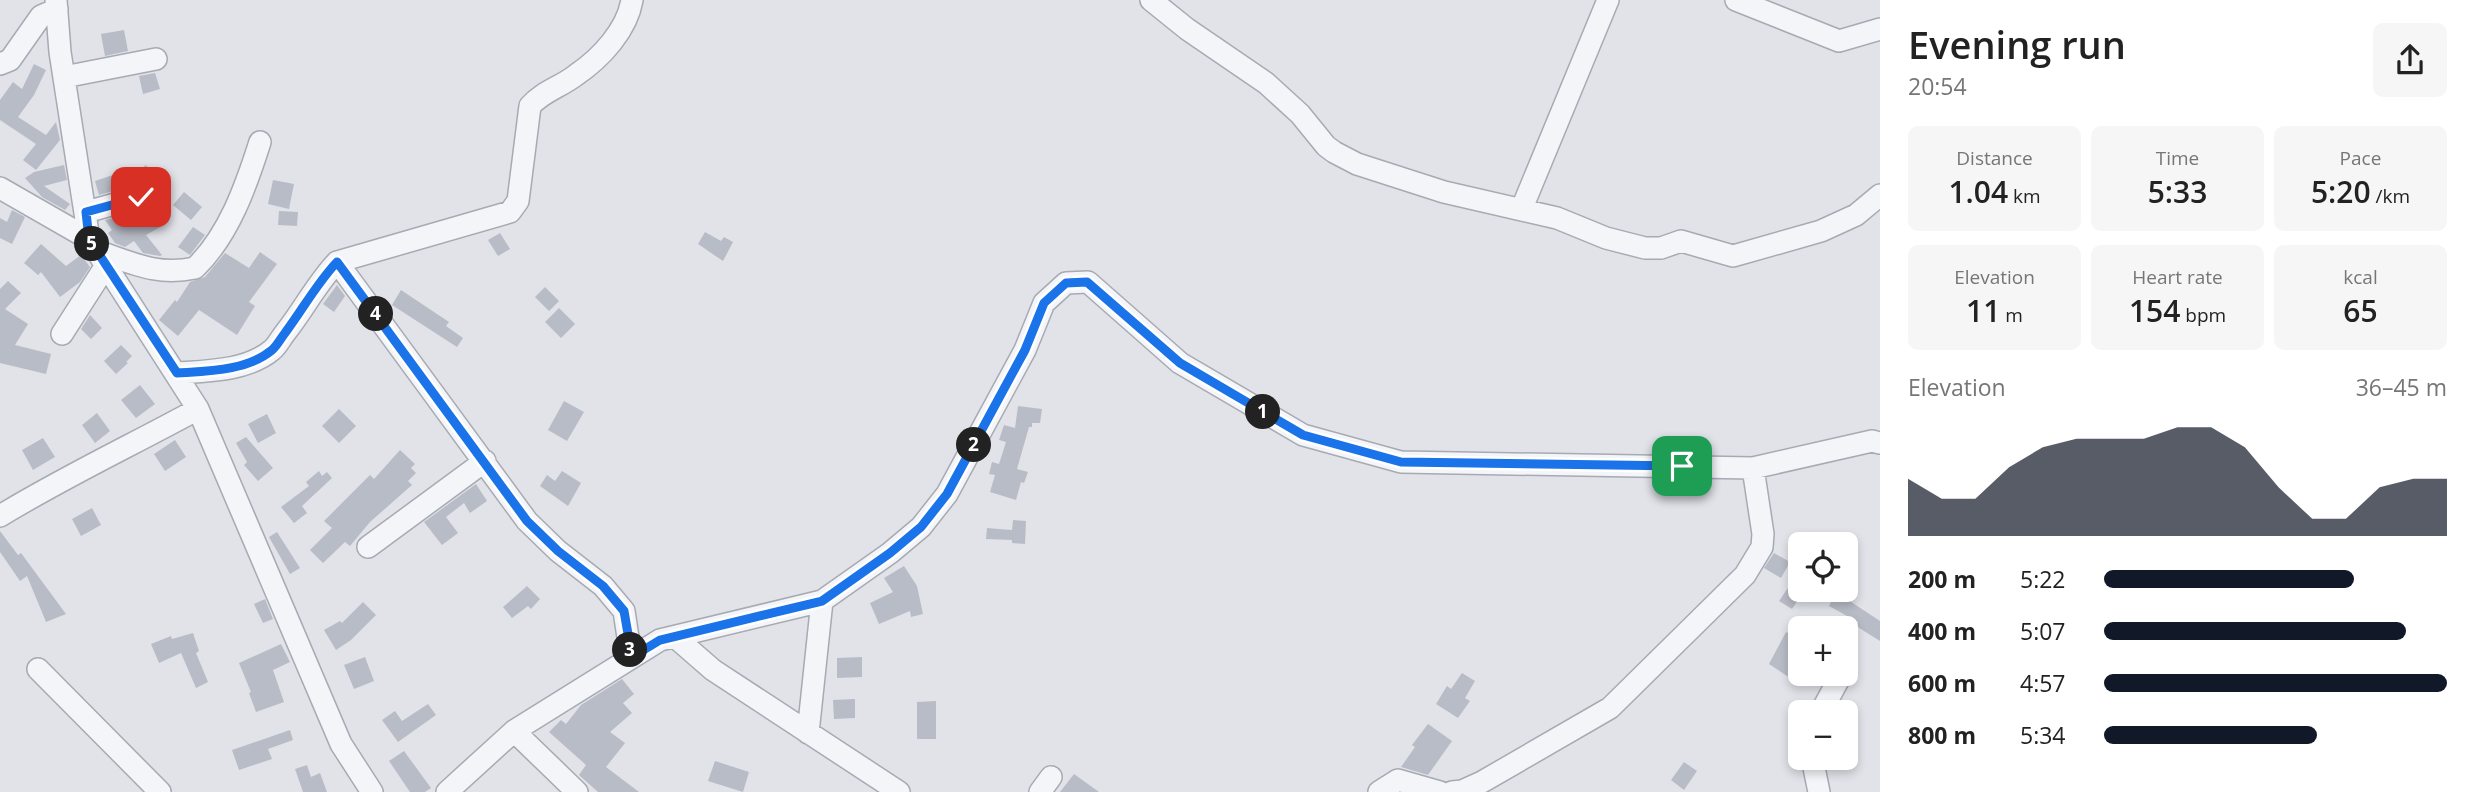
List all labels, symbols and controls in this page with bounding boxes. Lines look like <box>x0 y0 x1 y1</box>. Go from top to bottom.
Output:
text: Evening run <box>1908 18 2126 70</box>
button: share <box>2373 23 2447 97</box>
text: 20:54 <box>1908 70 1967 102</box>
text: Distance <box>1956 145 2033 171</box>
text: Time <box>2156 145 2199 171</box>
text: Pace <box>2340 145 2381 171</box>
pin <box>111 167 171 227</box>
text: 1.04 <box>1948 171 2008 212</box>
text: 5:33 <box>2148 171 2207 212</box>
text: 5:20 <box>2311 171 2371 212</box>
icon: check <box>122 178 160 216</box>
text: km <box>2008 183 2041 209</box>
text: /km <box>2371 183 2410 209</box>
pin: 5 <box>74 226 110 262</box>
text: 5 <box>86 230 97 256</box>
text: Elevation <box>1954 264 2035 290</box>
text: Heart rate <box>2132 264 2223 290</box>
text: kcal <box>2343 264 2378 290</box>
text: 11 <box>1966 290 2000 331</box>
text: 154 <box>2129 290 2180 331</box>
text: 65 <box>2343 290 2378 331</box>
pin: 4 <box>358 296 394 332</box>
text: 4 <box>370 300 381 326</box>
text: m <box>2000 302 2023 328</box>
text: bpm <box>2180 302 2226 328</box>
text: Elevation <box>1908 371 2006 403</box>
text: 36–45 m <box>2356 371 2447 403</box>
pin: 1 <box>1246 394 1280 430</box>
text: 1 <box>1257 398 1268 424</box>
pin: 2 <box>956 428 992 462</box>
text: 2 <box>968 431 979 457</box>
pin <box>1652 436 1712 496</box>
icon: arrive <box>1663 447 1701 485</box>
map controls <box>1788 532 1858 770</box>
button: locate <box>1788 532 1858 602</box>
text: 200 m <box>1908 563 1976 595</box>
text: 5:22 <box>2020 563 2066 595</box>
text: 400 m <box>1908 615 1976 647</box>
text: 5:07 <box>2020 615 2066 647</box>
button: + <box>1788 616 1858 686</box>
pin: 3 <box>612 632 648 668</box>
text: 3 <box>624 636 635 662</box>
text: 600 m <box>1908 667 1976 699</box>
text: 4:57 <box>2020 667 2066 699</box>
button: − <box>1788 700 1858 770</box>
text: 800 m <box>1908 719 1976 751</box>
text: 5:34 <box>2020 719 2066 751</box>

